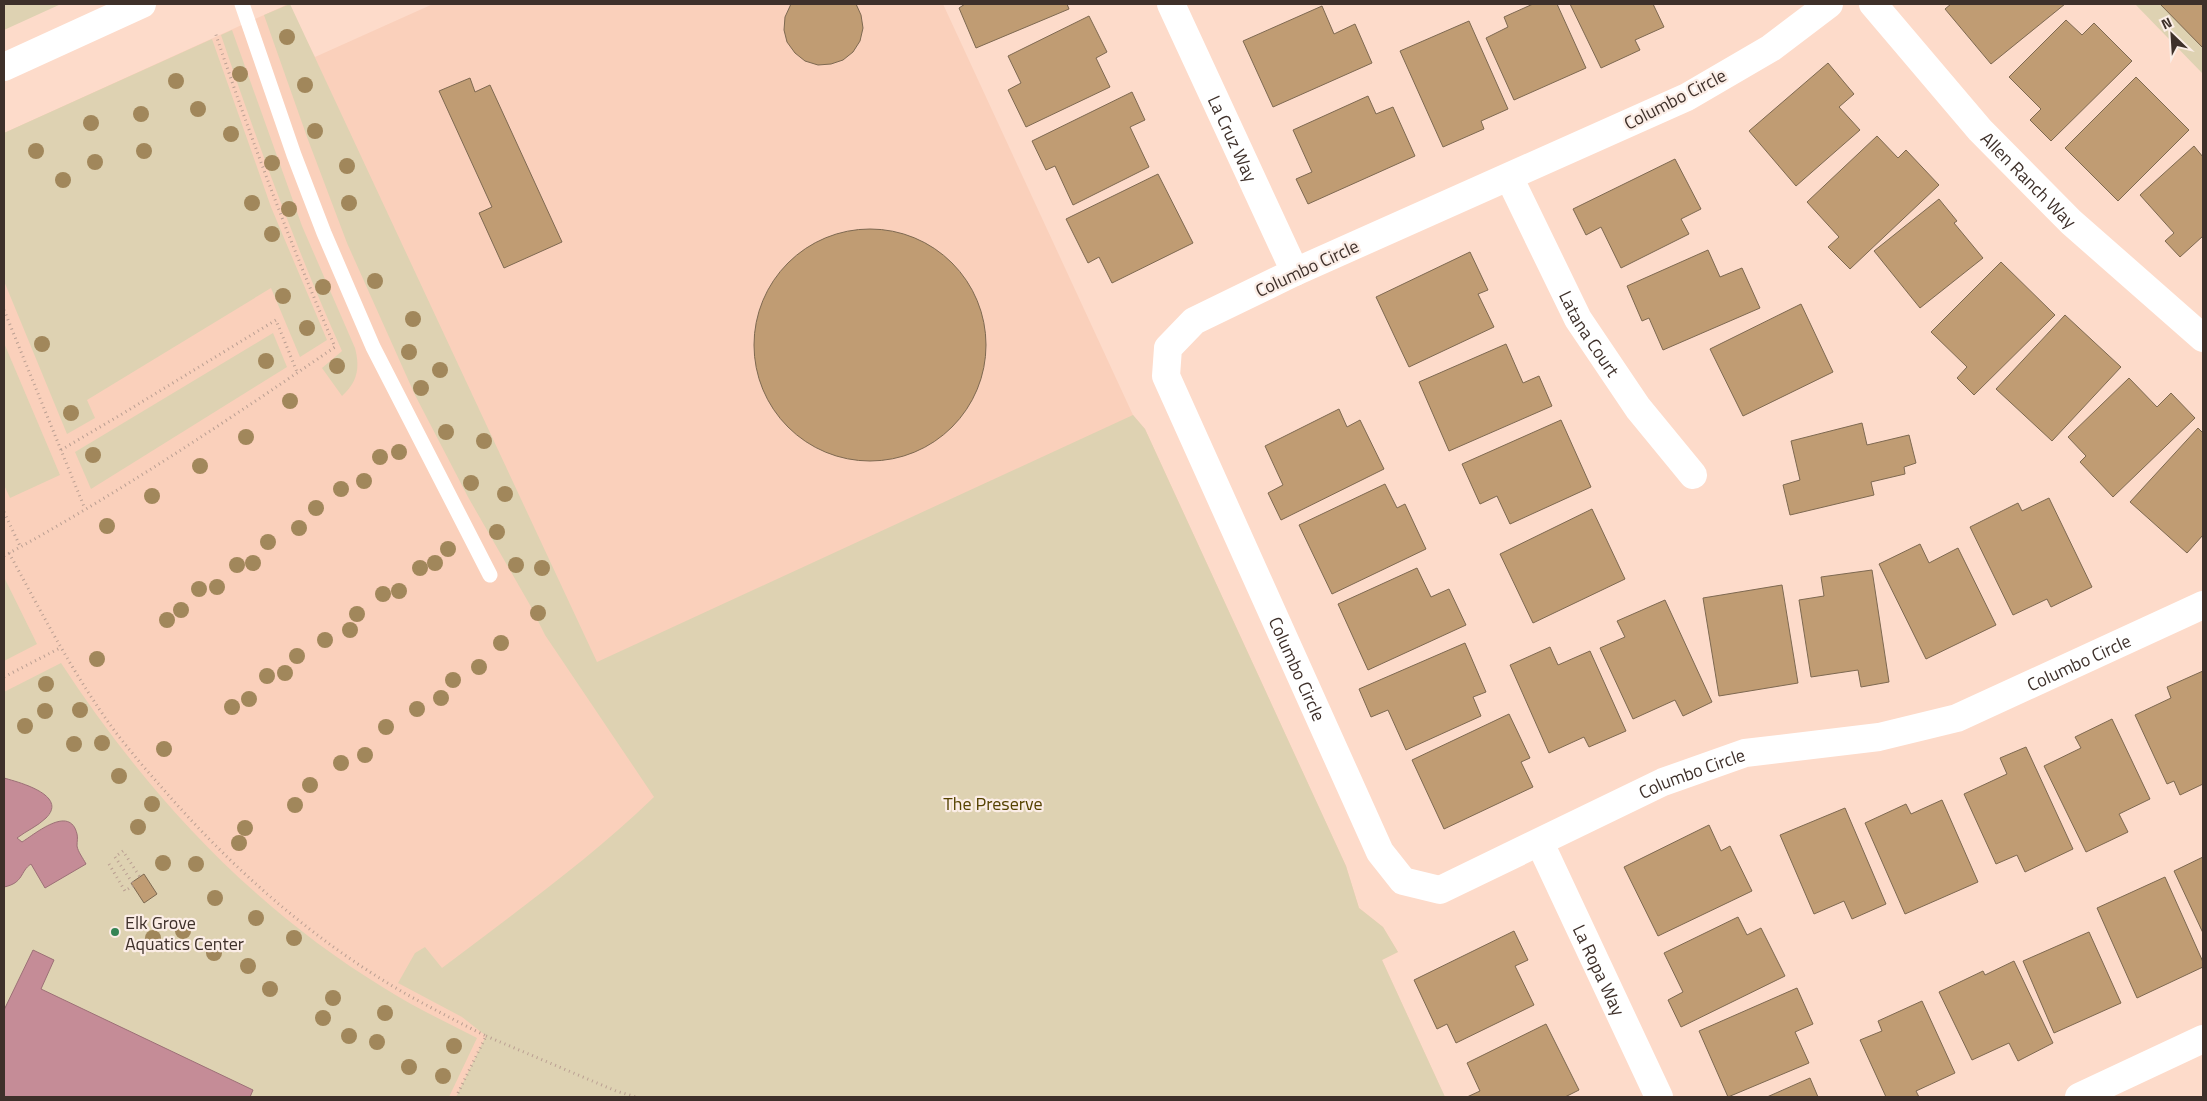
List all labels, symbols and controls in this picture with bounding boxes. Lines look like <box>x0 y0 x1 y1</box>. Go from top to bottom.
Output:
north arrow <box>2147 10 2197 60</box>
text: N <box>2157 11 2175 34</box>
street label: Columbo Circle <box>1619 62 1731 136</box>
street label: La Cruz Way <box>1201 91 1265 186</box>
street label: Allen Ranch Way <box>1975 125 2083 234</box>
street label: Columbo Circle <box>1251 232 1363 304</box>
street label: Latana Court <box>1553 286 1627 382</box>
street label: Columbo Circle <box>1262 612 1333 725</box>
street label: Columbo Circle <box>2022 627 2135 698</box>
street label: Columbo Circle <box>1634 741 1749 805</box>
park label: The Preserve <box>943 790 1043 817</box>
place label: Elk Grove Aquatics Center <box>125 909 244 957</box>
street label: La Ropa Way <box>1566 920 1633 1020</box>
marker: Elk Grove Aquatics Center <box>109 926 121 938</box>

